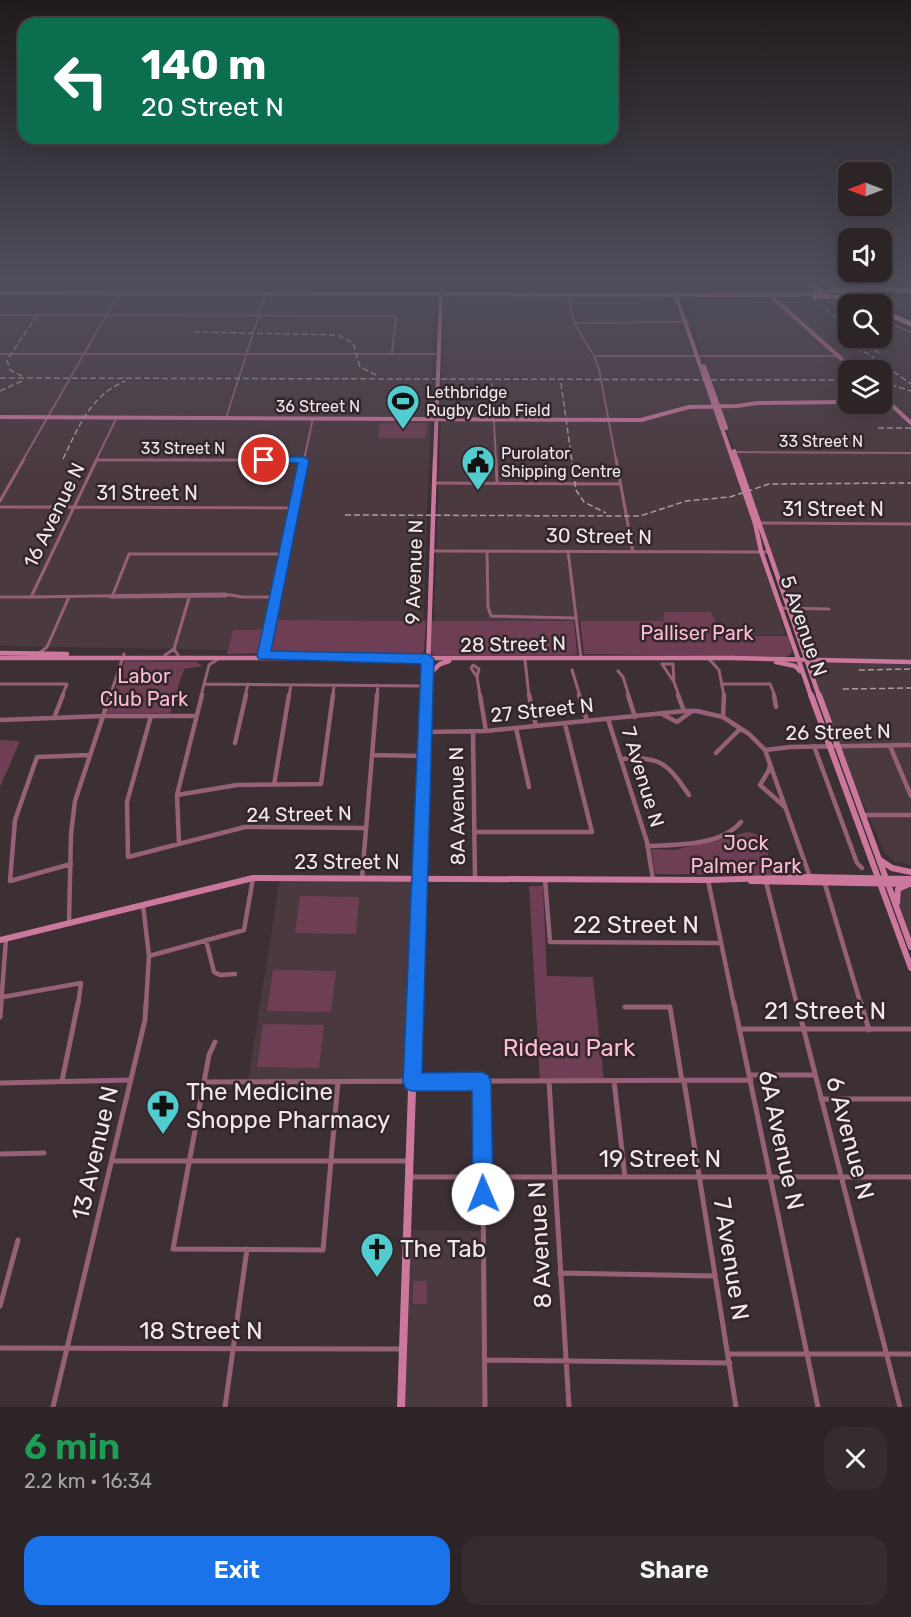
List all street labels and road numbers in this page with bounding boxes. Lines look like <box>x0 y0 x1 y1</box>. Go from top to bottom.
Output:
street label: 36 Street N <box>276 397 360 416</box>
street label: 33 Street N <box>779 432 863 451</box>
street label: 33 Street N <box>141 439 225 458</box>
street label: 16 Avenue N <box>18 459 90 571</box>
street label: 31 Street N <box>96 481 198 505</box>
street label: 31 Street N <box>782 497 884 521</box>
street label: 9 Avenue N <box>400 519 428 625</box>
street label: 30 Street N <box>546 523 652 549</box>
street label: 5 Avenue N <box>776 572 832 680</box>
street label: 28 Street N <box>460 631 566 657</box>
street label: 27 Street N <box>489 693 595 727</box>
street label: 26 Street N <box>785 719 891 745</box>
street label: 7 Avenue N <box>616 724 670 830</box>
street label: 8A Avenue N <box>444 746 470 866</box>
street label: 24 Street N <box>246 801 352 827</box>
street label: 23 Street N <box>294 850 400 874</box>
street label: 22 Street N <box>573 911 699 939</box>
street label: 21 Street N <box>764 997 886 1025</box>
street label: 6A Avenue N <box>753 1068 809 1212</box>
street label: 6 Avenue N <box>820 1073 880 1203</box>
street label: 13 Avenue N <box>66 1083 124 1223</box>
street label: 19 Street N <box>599 1145 721 1173</box>
street label: 8 Avenue N <box>523 1181 557 1309</box>
street label: 7 Avenue N <box>707 1195 755 1323</box>
street label: 18 Street N <box>139 1317 263 1345</box>

